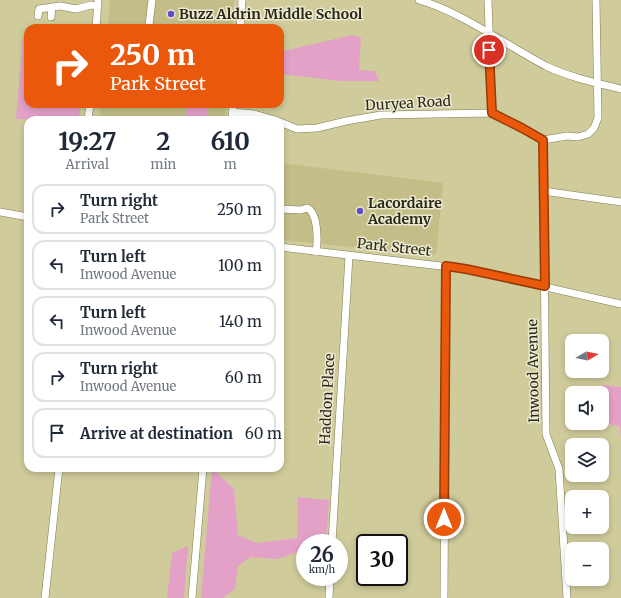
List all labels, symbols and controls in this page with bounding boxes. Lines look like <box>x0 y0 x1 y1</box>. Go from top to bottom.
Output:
place label: Buzz Aldrin Middle School <box>179 5 363 23</box>
marker: Buzz Aldrin Middle School <box>166 9 176 19</box>
pin <box>472 33 506 67</box>
text: 250 m <box>110 37 195 73</box>
icon: arrive <box>478 39 500 61</box>
icon: right <box>44 40 96 92</box>
text: Park Street <box>110 72 206 95</box>
street label: Duryea Road <box>365 92 452 114</box>
text: 19:27 <box>58 126 116 157</box>
text: 2 <box>156 126 170 157</box>
text: 610 <box>210 126 250 157</box>
text: Arrival <box>66 156 109 173</box>
text: min <box>151 156 176 173</box>
text: m <box>224 156 237 173</box>
text: Turn right <box>80 191 158 210</box>
place label: Lacordaire Academy <box>367 194 442 228</box>
icon: right <box>46 198 68 220</box>
text: 250 m <box>217 200 262 219</box>
marker: Lacordaire Academy <box>355 206 365 216</box>
text: Park Street <box>80 210 149 227</box>
street label: Park Street <box>356 234 433 260</box>
text: Turn left <box>80 247 146 266</box>
icon: left <box>46 254 68 276</box>
text: 100 m <box>218 256 262 275</box>
text: Inwood Avenue <box>80 266 176 283</box>
text: Turn left <box>80 303 146 322</box>
icon: left <box>46 310 68 332</box>
text: 140 m <box>219 312 262 331</box>
street label: Inwood Avenue <box>523 319 543 423</box>
text: Inwood Avenue <box>80 322 176 339</box>
north arrow <box>565 334 609 378</box>
map controls <box>565 334 609 586</box>
street label: Haddon Place <box>316 353 338 445</box>
text: Turn right <box>80 359 158 378</box>
icon: right <box>46 366 68 388</box>
text: 60 m <box>225 368 262 387</box>
text: Inwood Avenue <box>80 378 176 395</box>
button: sound <box>565 386 609 430</box>
icon: arrive <box>46 422 68 444</box>
text: Arrive at destination <box>80 424 233 443</box>
text: 60 m <box>245 424 282 443</box>
button: layers <box>565 438 609 482</box>
button: + <box>565 490 609 534</box>
position arrow <box>423 498 465 540</box>
speed limit sign: 30 <box>356 534 408 586</box>
text: 26 <box>310 542 334 567</box>
button: − <box>565 542 609 586</box>
text: km/h <box>309 563 335 576</box>

